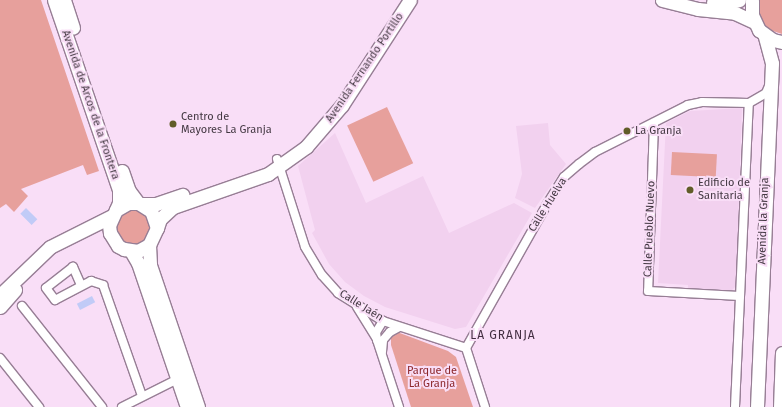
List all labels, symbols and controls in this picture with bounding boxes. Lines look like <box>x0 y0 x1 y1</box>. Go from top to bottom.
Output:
street label: Avenida Fernando Portillo <box>323 11 407 125</box>
street label: Avenida de Arcos de la Frontera <box>58 29 122 181</box>
place label: Centro de Mayores La Granja <box>181 111 272 137</box>
marker: Centro de Mayores La Granja <box>168 119 178 129</box>
place label: La Granja <box>635 124 682 138</box>
marker: La Granja <box>622 126 632 136</box>
street label: Calle Huelva <box>526 175 570 235</box>
place label: Edificio de Sanitaria <box>698 177 750 203</box>
street label: Avenida la Granja <box>756 177 772 265</box>
street label: Calle Pueblo Nuevo <box>642 181 658 277</box>
marker: Edificio de Sanitaria <box>685 185 695 195</box>
street label: Calle Jaén <box>337 287 385 325</box>
district label: LA GRANJA <box>470 329 536 343</box>
park label: Parque de La Granja <box>407 365 457 391</box>

